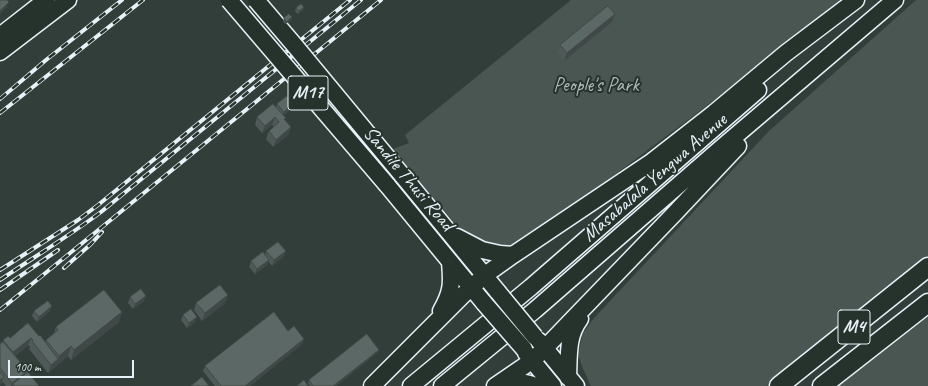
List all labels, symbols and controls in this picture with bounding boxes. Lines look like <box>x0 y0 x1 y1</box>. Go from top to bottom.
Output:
park label: People's Park <box>553 74 639 98</box>
road number: M17 <box>288 76 328 110</box>
street label: Masabalala Yengwa Avenue <box>578 109 732 247</box>
street label: Sandile Thusi Road <box>357 122 459 236</box>
road number: M4 <box>838 310 870 344</box>
scale bar <box>10 352 136 378</box>
text: 100 m <box>15 359 41 375</box>

